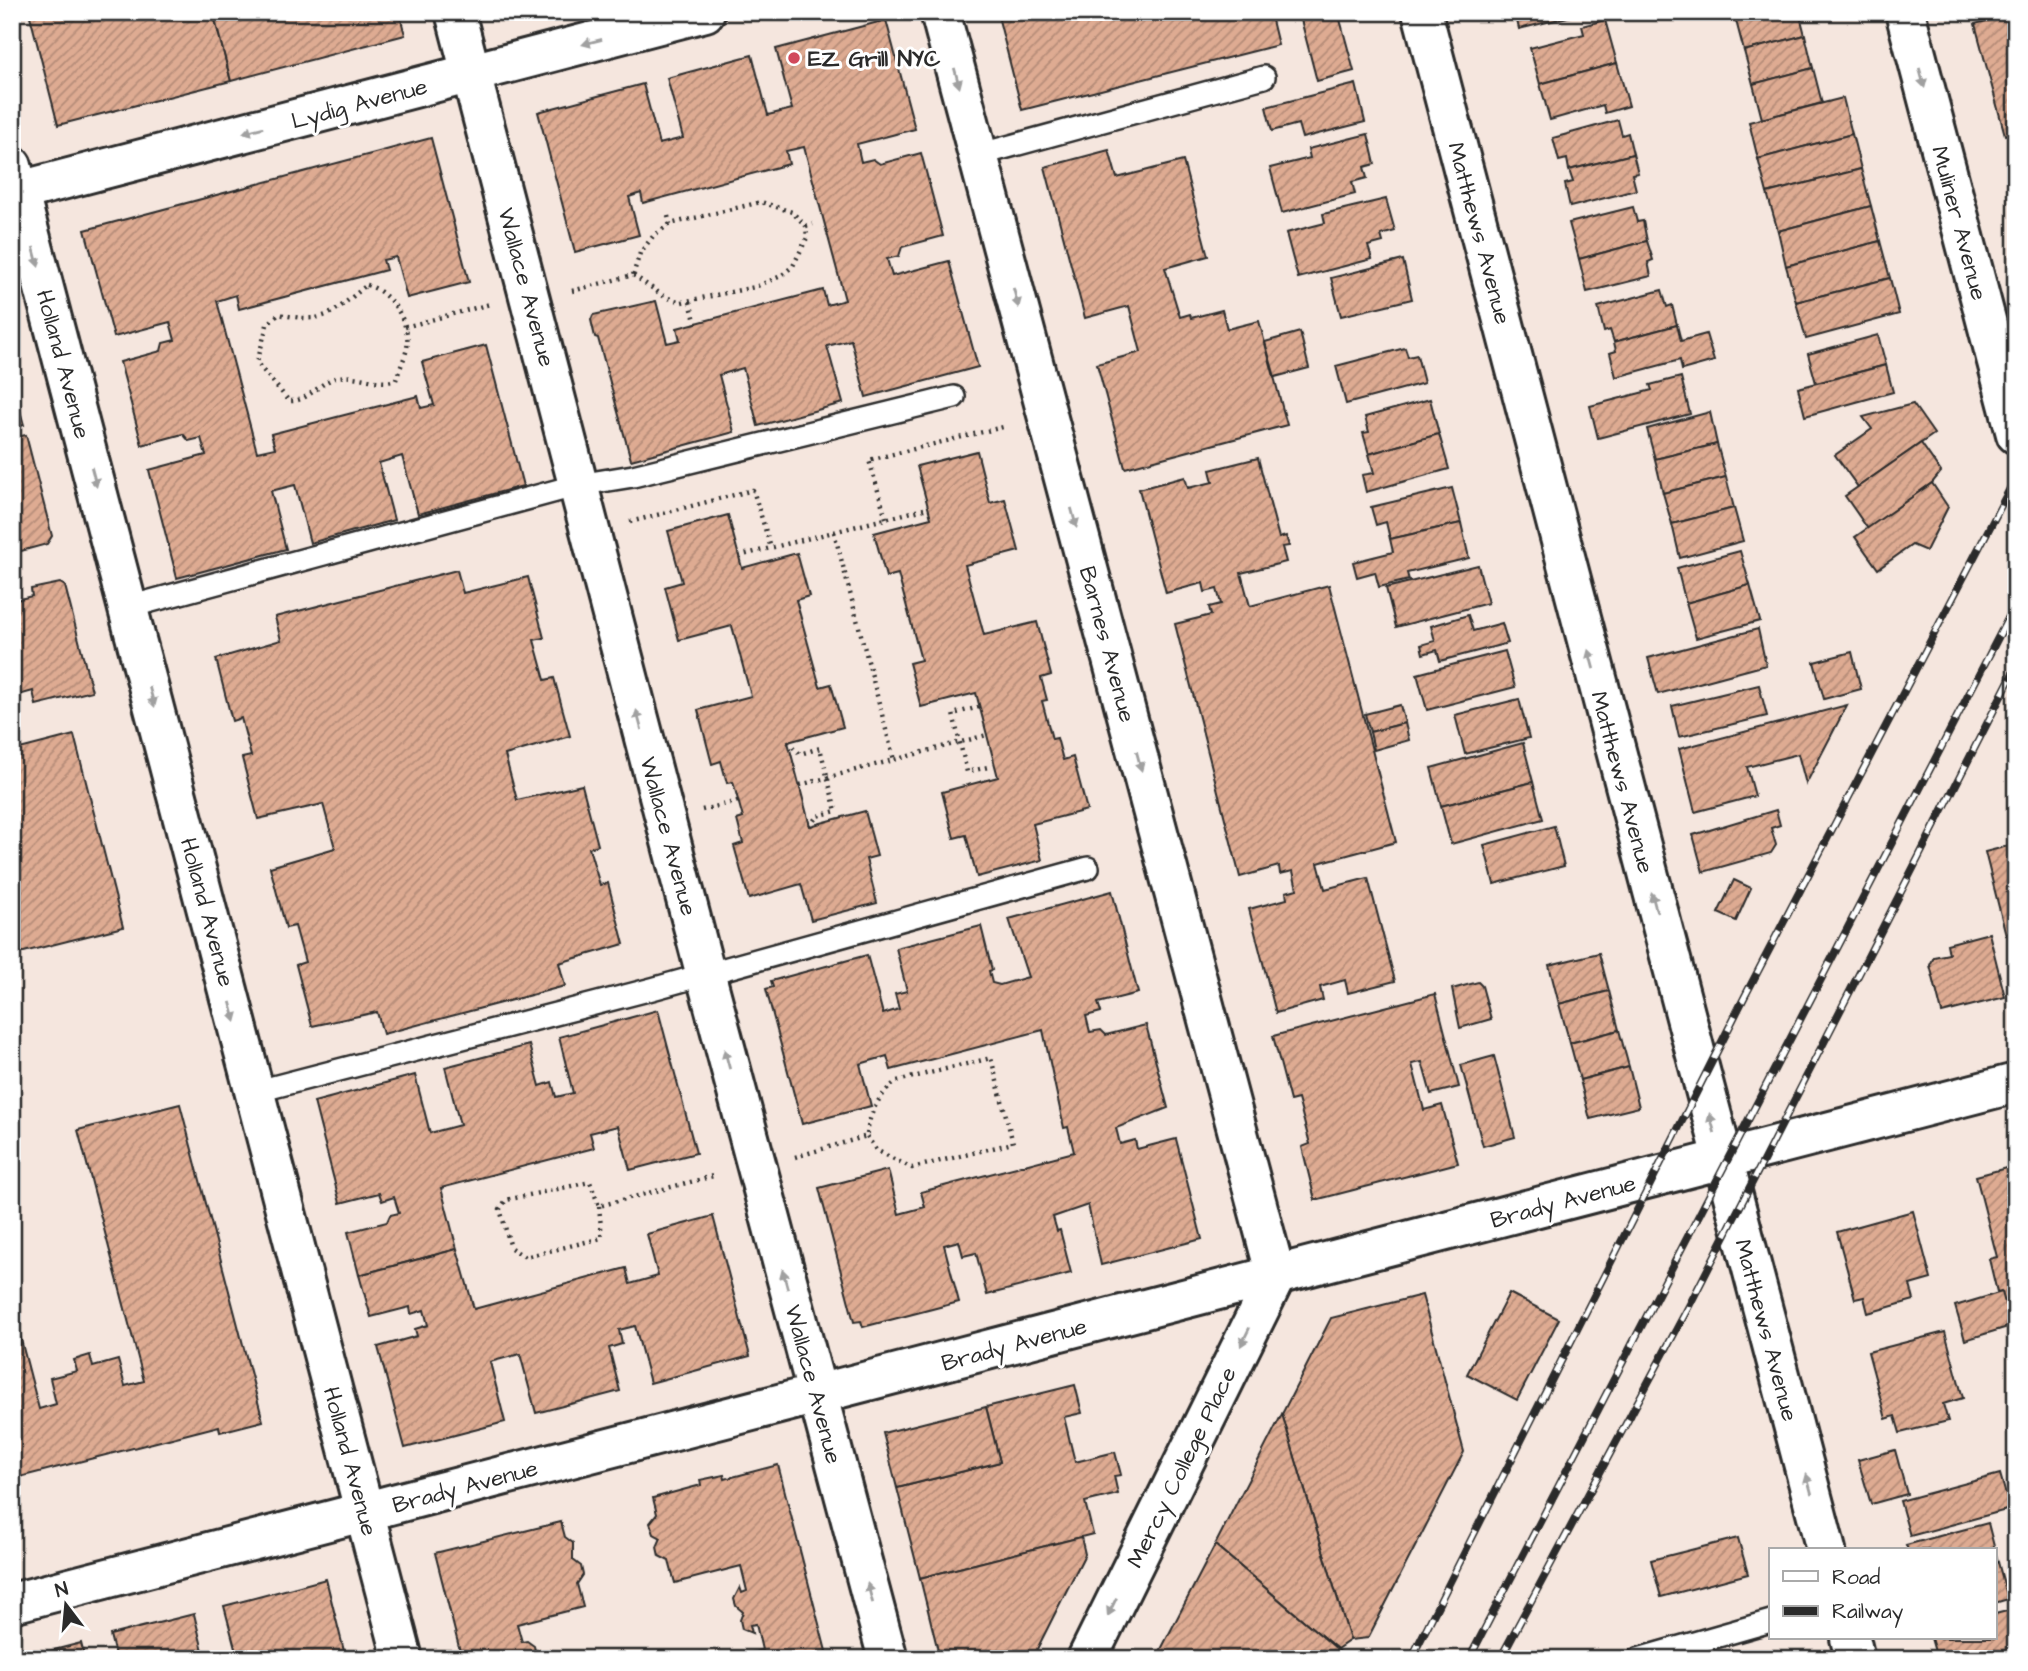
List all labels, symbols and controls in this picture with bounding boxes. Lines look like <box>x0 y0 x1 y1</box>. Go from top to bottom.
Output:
one-way arrow <box>581 37 603 48</box>
place label: EZ Grill NYC <box>808 43 941 75</box>
marker: EZ Grill NYC <box>786 50 802 66</box>
one-way arrow <box>952 67 963 89</box>
one-way arrow <box>1917 67 1928 89</box>
street label: Lydig Avenue <box>288 70 431 138</box>
one-way arrow <box>242 125 264 136</box>
street label: Matthews Avenue <box>1439 139 1519 328</box>
street label: Muliner Avenue <box>1923 143 1995 304</box>
street label: Wallace Avenue <box>489 204 563 370</box>
one-way arrow <box>31 246 42 268</box>
street label: Holland Avenue <box>28 286 98 442</box>
one-way arrow <box>1011 288 1021 309</box>
one-way arrow <box>89 466 100 488</box>
one-way arrow <box>1069 507 1080 529</box>
street label: Barnes Avenue <box>1071 563 1143 726</box>
one-way arrow <box>1585 647 1596 669</box>
one-way arrow <box>147 686 158 708</box>
street label: Matthews Avenue <box>1582 688 1662 877</box>
one-way arrow <box>633 709 644 731</box>
one-way arrow <box>1134 751 1145 773</box>
street label: Wallace Avenue <box>631 753 705 919</box>
street label: Holland Avenue <box>172 834 242 990</box>
one-way arrow <box>1648 891 1659 913</box>
one-way arrow <box>228 1001 239 1023</box>
one-way arrow <box>722 1048 732 1069</box>
one-way arrow <box>1706 1111 1717 1133</box>
street label: Brady Avenue <box>1487 1167 1640 1238</box>
street label: Matthews Avenue <box>1726 1236 1806 1425</box>
one-way arrow <box>780 1268 790 1289</box>
street label: Wallace Avenue <box>776 1301 850 1467</box>
street label: Brady Avenue <box>938 1310 1091 1381</box>
one-way arrow <box>1240 1327 1251 1347</box>
street label: Mercy College Place <box>1119 1362 1245 1574</box>
street label: Holland Avenue <box>315 1383 385 1539</box>
street label: Brady Avenue <box>389 1452 542 1523</box>
one-way arrow <box>1803 1473 1813 1494</box>
legend <box>1769 1548 1996 1640</box>
text: Road <box>1832 1563 1880 1592</box>
north arrow <box>32 1570 102 1640</box>
text: N <box>52 1575 71 1605</box>
one-way arrow <box>865 1582 875 1603</box>
one-way arrow <box>1107 1597 1118 1617</box>
text: Railway <box>1832 1597 1904 1628</box>

